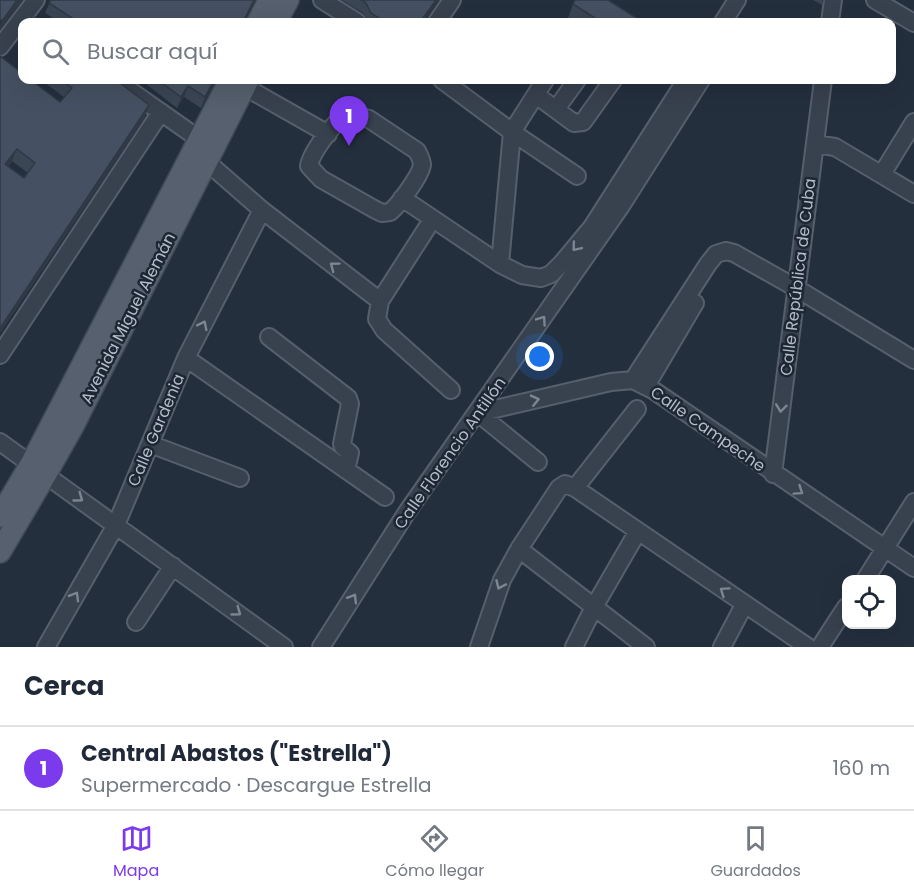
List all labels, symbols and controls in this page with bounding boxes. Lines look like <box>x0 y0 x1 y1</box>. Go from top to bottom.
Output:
search box <box>18 18 896 84</box>
icon: search <box>39 35 72 68</box>
text: Buscar aquí <box>87 36 218 67</box>
pin: 1 <box>330 96 368 146</box>
street label: Calle República de Cuba <box>774 177 822 377</box>
street label: Avenida Miguel Alemán <box>75 229 181 407</box>
one-way arrow <box>572 240 583 251</box>
one-way arrow <box>330 262 341 273</box>
one-way arrow <box>535 316 546 327</box>
one-way arrow <box>196 321 207 332</box>
your location <box>525 342 554 371</box>
street label: Calle Gardenia <box>122 370 190 490</box>
street label: Calle Florencio Antillón <box>389 372 511 534</box>
street label: Calle Campeche <box>646 381 770 477</box>
one-way arrow <box>530 394 540 407</box>
one-way arrow <box>776 404 788 413</box>
one-way arrow <box>792 484 803 495</box>
one-way arrow <box>72 491 83 502</box>
map controls <box>842 575 896 629</box>
button: locate <box>842 575 896 629</box>
one-way arrow <box>496 579 508 590</box>
one-way arrow <box>720 587 731 598</box>
one-way arrow <box>68 592 80 602</box>
one-way arrow <box>345 594 357 604</box>
one-way arrow <box>230 605 241 616</box>
text: Cerca <box>24 668 104 704</box>
text: Central Abastos ("Estrella") <box>81 738 392 769</box>
text: 1 <box>40 754 47 782</box>
text: 160 m <box>832 754 890 782</box>
text: Supermercado · Descargue Estrella <box>81 771 432 799</box>
tab: Mapa <box>113 822 159 883</box>
tab: Cómo llegar <box>385 822 484 883</box>
tab: Guardados <box>710 822 801 883</box>

